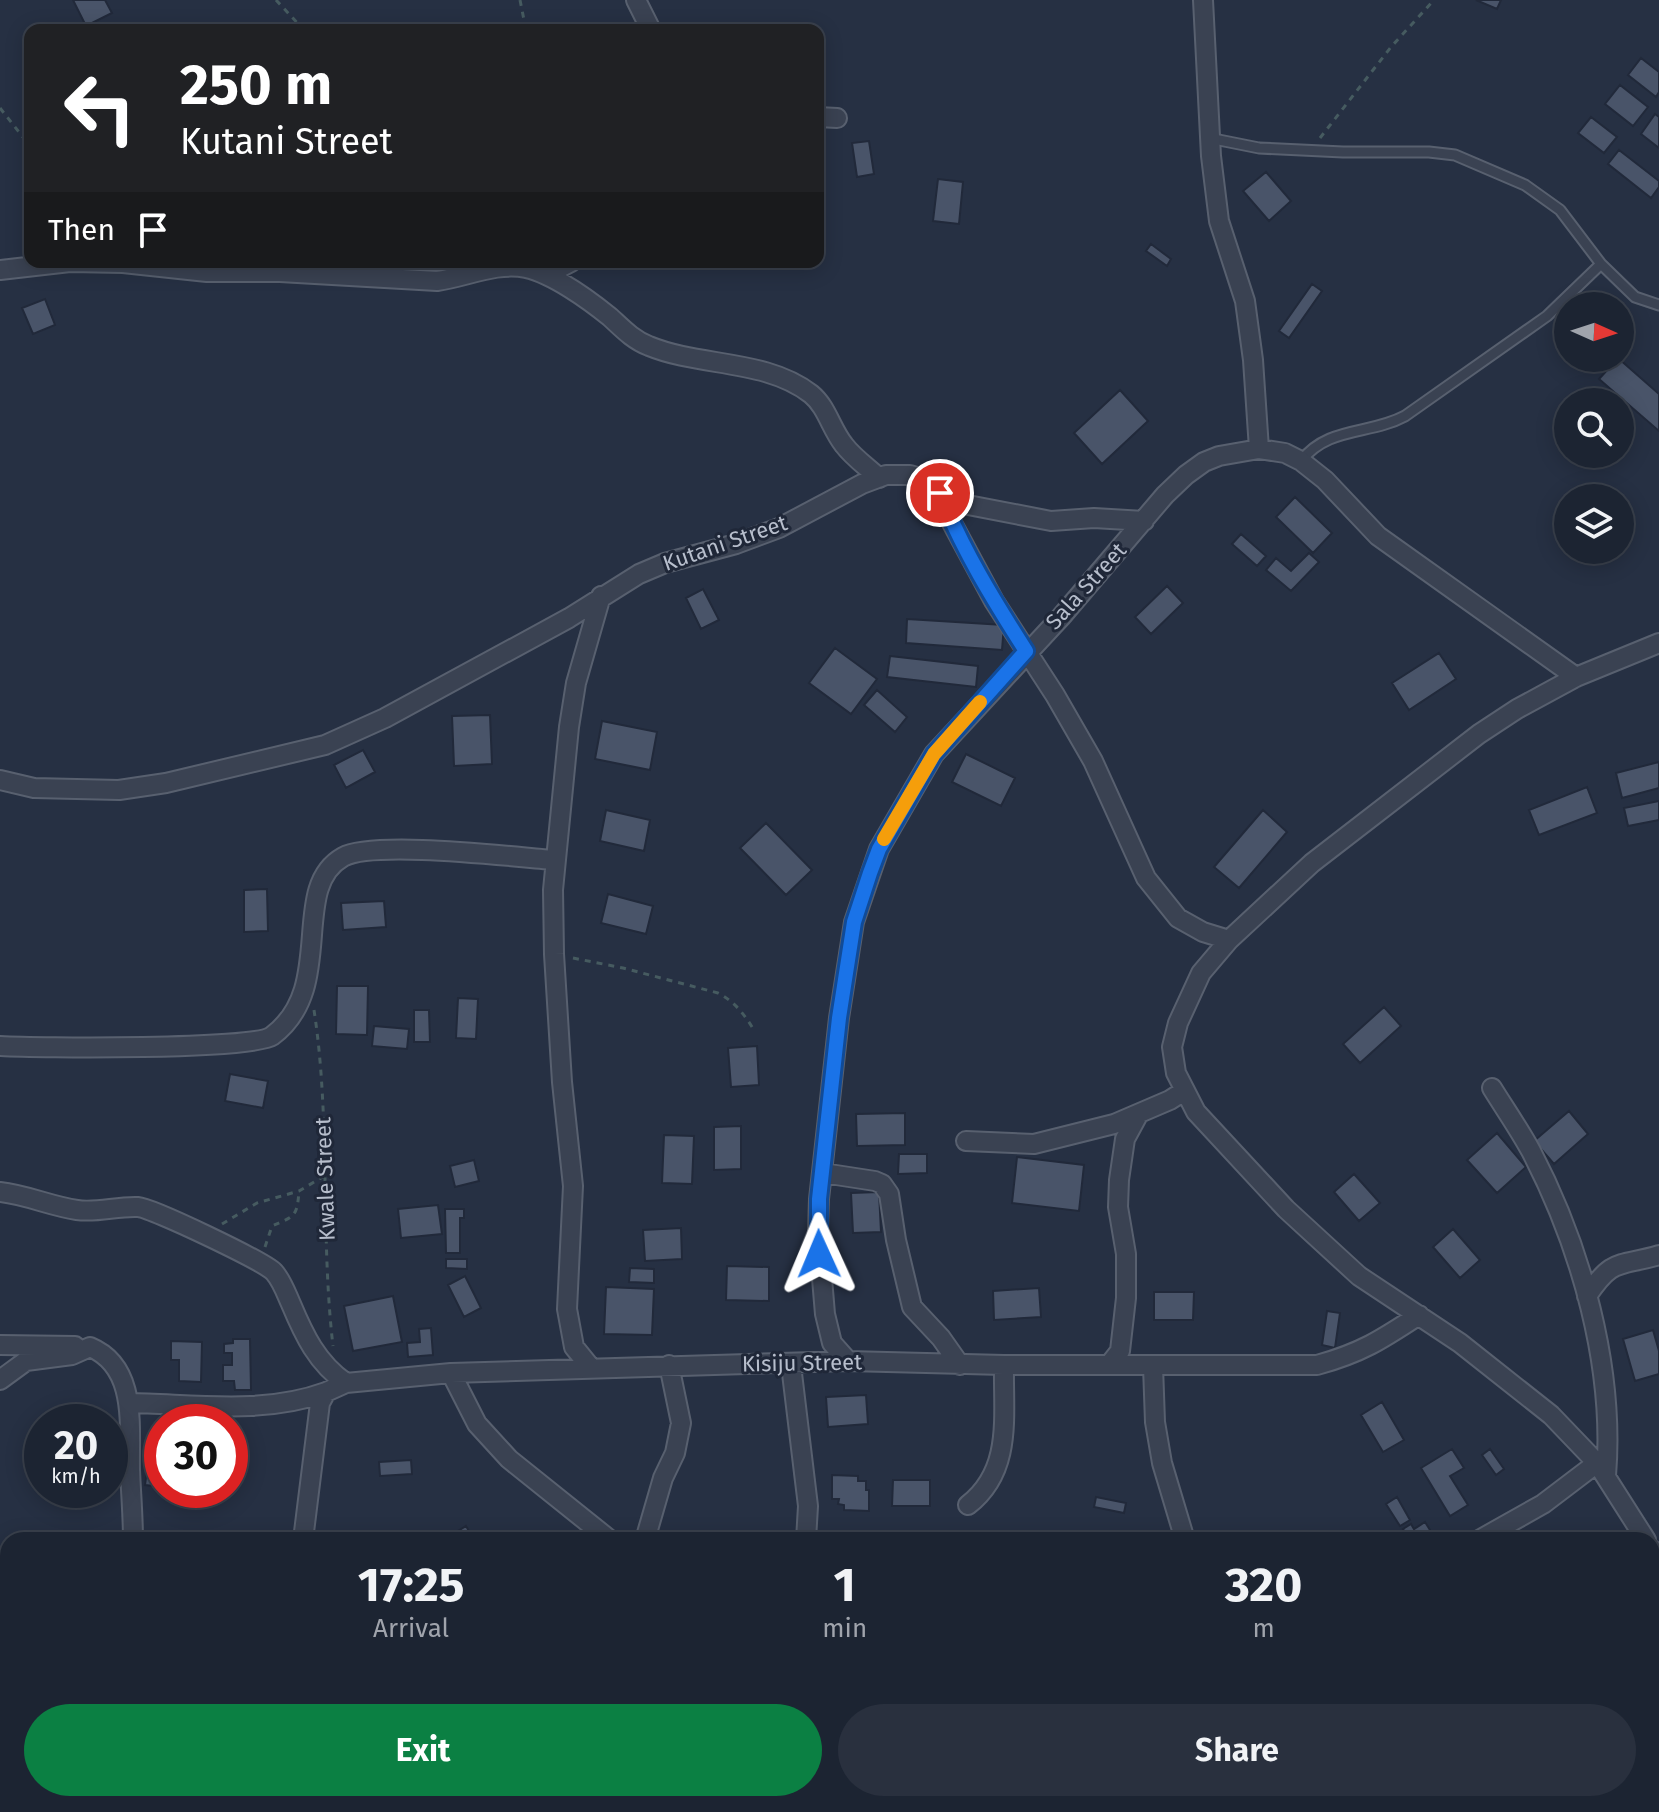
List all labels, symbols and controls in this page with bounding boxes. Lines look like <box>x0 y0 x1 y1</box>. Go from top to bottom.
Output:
text: 250 m <box>180 52 332 119</box>
icon: left <box>48 56 152 160</box>
text: Kutani Street <box>180 120 393 164</box>
icon: arrive <box>131 208 175 252</box>
text: Then <box>48 212 115 248</box>
north arrow <box>1554 292 1634 372</box>
map controls <box>1554 292 1634 564</box>
button: search <box>1554 388 1634 468</box>
pin <box>906 459 974 527</box>
icon: arrive <box>918 471 962 515</box>
button: layers <box>1554 484 1634 564</box>
street label: Kutani Street <box>659 509 791 577</box>
street label: Sala Street <box>1040 537 1132 635</box>
street label: Kwale Street <box>309 1117 341 1241</box>
position arrow <box>777 1212 861 1296</box>
street label: Kisiju Street <box>742 1348 862 1378</box>
speed limit sign: 30 <box>144 1404 248 1508</box>
text: 20 <box>54 1422 98 1470</box>
text: km/h <box>51 1464 101 1488</box>
text: 17:25 <box>358 1556 465 1614</box>
text: 1 <box>834 1556 856 1614</box>
text: 320 <box>1225 1556 1302 1614</box>
text: Arrival <box>373 1613 449 1644</box>
text: min <box>822 1613 867 1644</box>
text: m <box>1252 1613 1275 1644</box>
button: Exit <box>24 1704 822 1796</box>
button: Share <box>838 1704 1636 1796</box>

